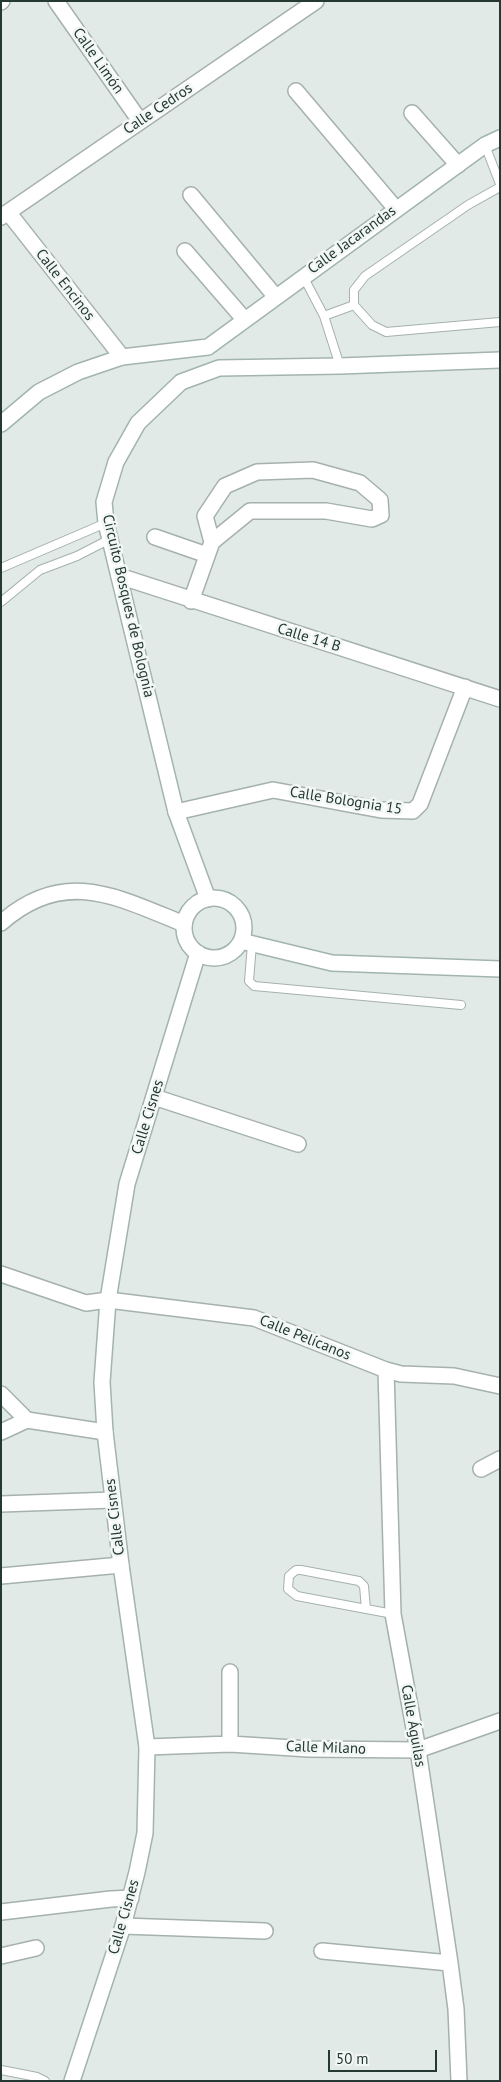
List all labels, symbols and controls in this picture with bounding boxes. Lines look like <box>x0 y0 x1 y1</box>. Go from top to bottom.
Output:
street label: Calle Limón <box>69 25 127 97</box>
street label: Calle Cedros <box>120 79 196 139</box>
street label: Calle Jacarandas <box>304 202 400 278</box>
street label: Calle Encinos <box>32 246 98 324</box>
street label: Circuito Bosques de Bolognia <box>98 513 158 699</box>
street label: Calle 14 B <box>275 620 343 656</box>
street label: Calle Bolognia 15 <box>289 783 403 819</box>
street label: Calle Cisnes <box>128 1077 168 1157</box>
street label: Calle Pelícanos <box>257 1312 353 1364</box>
street label: Calle Cisnes <box>101 1478 129 1556</box>
street label: Calle Águilas <box>397 1684 429 1768</box>
street label: Calle Milano <box>286 1738 366 1758</box>
street label: Calle Cisnes <box>105 1877 143 1957</box>
scale bar <box>331 2040 440 2072</box>
text: 50 m <box>336 2049 369 2068</box>

